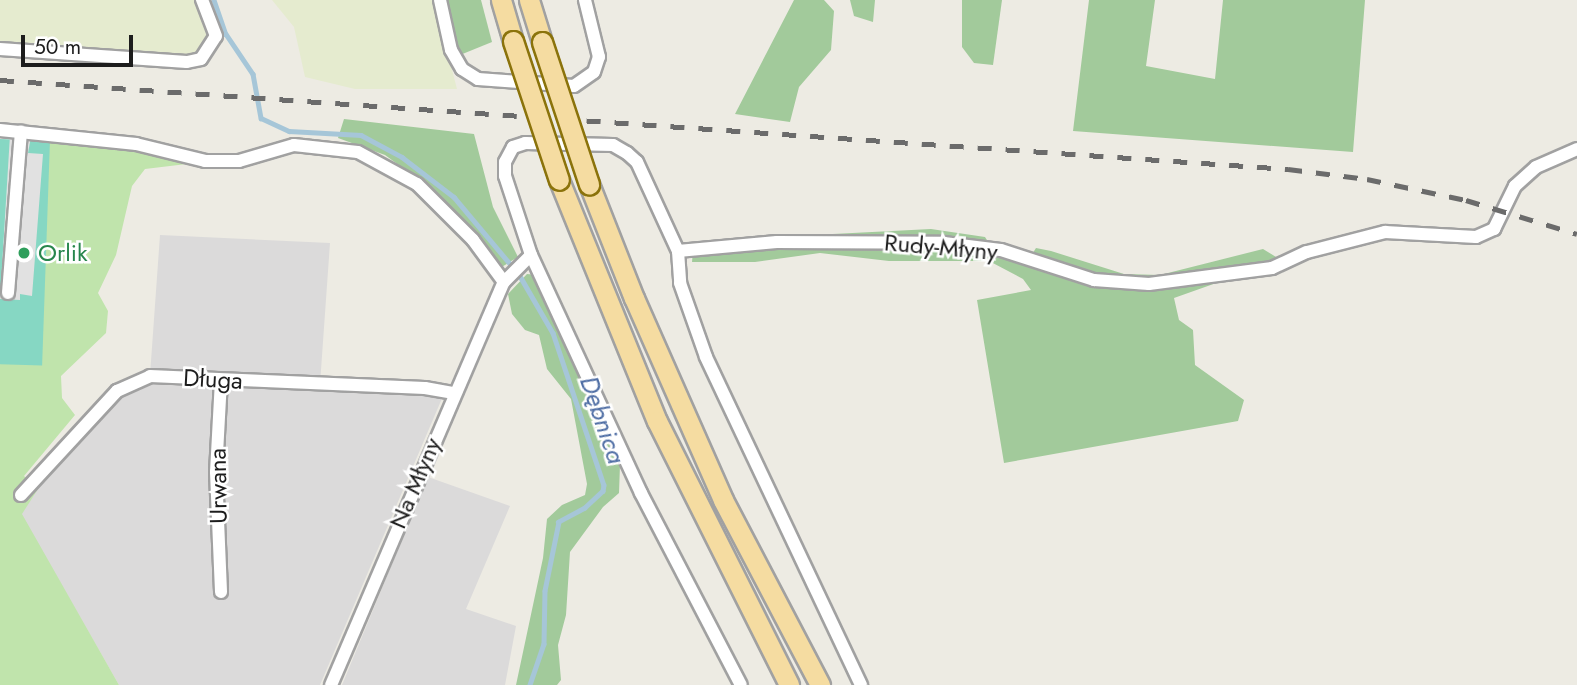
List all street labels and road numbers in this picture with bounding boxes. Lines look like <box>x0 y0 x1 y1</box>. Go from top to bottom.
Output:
street label: Rudy-Młyny <box>883 228 999 266</box>
street label: Długa <box>182 363 244 395</box>
street label: Na Młyny <box>383 433 447 533</box>
street label: Urwana <box>203 448 233 524</box>

